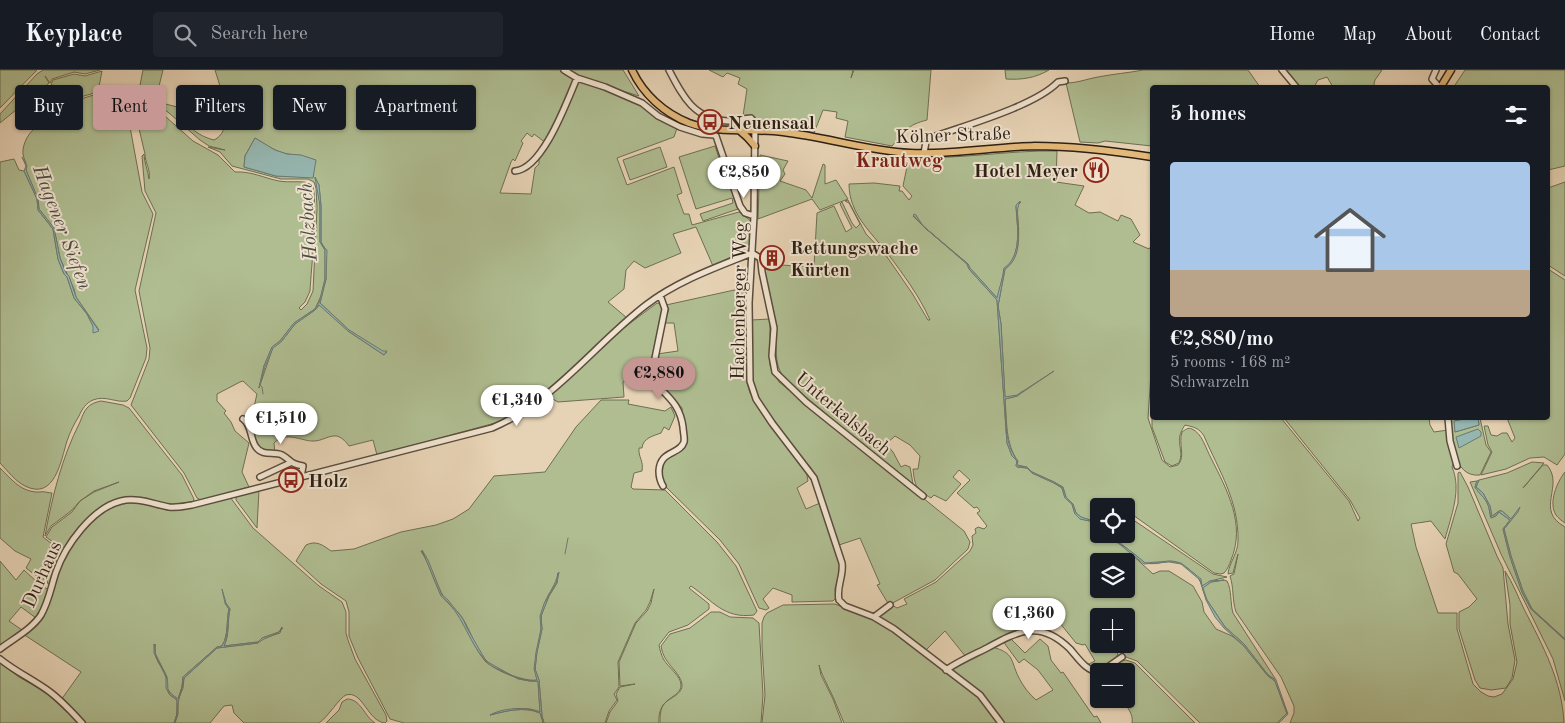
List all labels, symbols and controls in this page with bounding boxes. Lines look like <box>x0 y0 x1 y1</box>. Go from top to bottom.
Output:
search box <box>153 12 503 57</box>
icon: search <box>171 21 199 49</box>
text: Keyplace <box>25 23 123 47</box>
text: Search here <box>211 25 308 44</box>
text: Home <box>1269 26 1315 44</box>
text: Map <box>1343 26 1376 44</box>
text: About <box>1404 26 1452 44</box>
text: Contact <box>1480 26 1540 44</box>
chip: Buy <box>15 85 83 130</box>
chip: Rent <box>93 85 166 130</box>
chip: Filters <box>176 85 263 130</box>
chip: New <box>273 85 346 130</box>
chip: Apartment <box>356 85 476 130</box>
icon: filters <box>1502 101 1530 129</box>
text: 5 homes <box>1170 104 1246 125</box>
bus stop icon: Neuensaal <box>697 109 723 135</box>
place label: Neuensaal <box>728 115 815 134</box>
street label: Kölner Straße <box>895 125 1011 148</box>
district label: Krautweg <box>855 152 943 172</box>
pin: €2,850 <box>703 156 785 199</box>
restaurant icon: Hotel Meyer <box>1083 157 1109 183</box>
water label: Hagener Siefen <box>28 162 94 293</box>
place label: Hotel Meyer <box>974 163 1078 182</box>
text: €2,850 <box>719 165 769 181</box>
water label: Holzbach <box>296 182 322 263</box>
icon: home <box>1305 195 1395 285</box>
street label: Hachenberger Weg <box>730 221 751 380</box>
place label: Rettungswache Kürten <box>790 240 919 281</box>
building icon: Rettungswache Kürten <box>759 245 785 271</box>
text: €2,880/mo <box>1170 329 1274 350</box>
text: 5 rooms · 168 m² <box>1170 355 1290 371</box>
pin: €2,880 <box>618 358 700 400</box>
text: €2,880 <box>634 366 684 382</box>
street label: Unterkalsbach <box>791 370 894 460</box>
text: Schwarzeln <box>1170 375 1249 391</box>
pin: €1,340 <box>476 384 558 427</box>
text: €1,340 <box>492 393 542 409</box>
pin: €1,510 <box>240 402 322 445</box>
text: €1,510 <box>256 411 306 427</box>
bus stop icon: Holz <box>278 467 304 493</box>
place label: Holz <box>308 473 348 492</box>
map controls <box>1090 498 1135 708</box>
button: locate <box>1090 498 1135 543</box>
street label: Durhaus <box>20 539 66 611</box>
button: layers <box>1090 553 1135 598</box>
pin: €1,360 <box>988 598 1070 640</box>
text: €1,360 <box>1004 606 1054 622</box>
button: + <box>1090 608 1135 653</box>
button: − <box>1090 663 1135 708</box>

